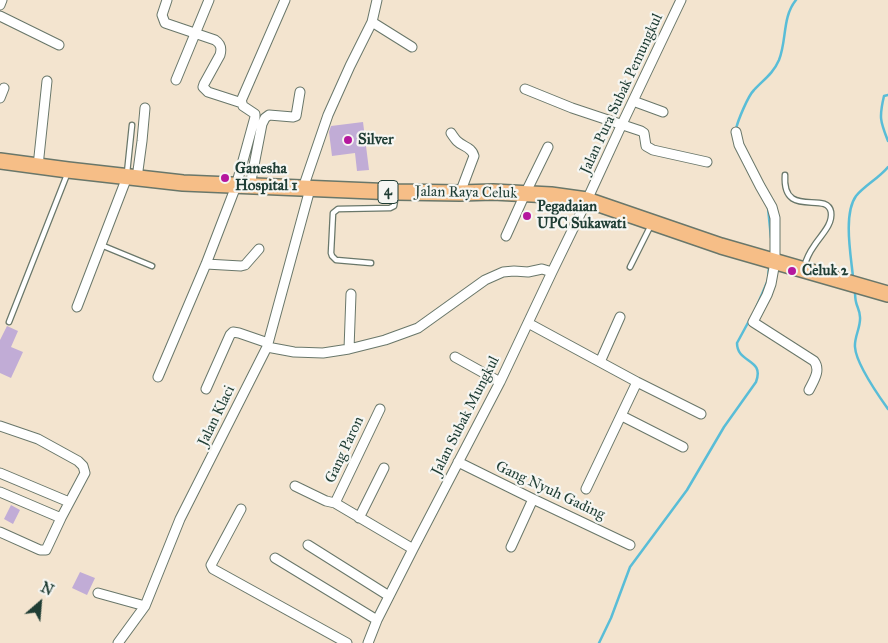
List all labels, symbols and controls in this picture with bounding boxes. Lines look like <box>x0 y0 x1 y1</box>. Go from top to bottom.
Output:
street label: Jalan Pura Subak Pemungkul <box>577 11 667 177</box>
place label: Silver <box>358 131 394 149</box>
marker: Silver <box>342 134 354 146</box>
place label: Ganesha Hospital 1 <box>235 160 297 195</box>
marker: Ganesha Hospital 1 <box>219 172 231 184</box>
road number: 4 <box>378 180 398 203</box>
street label: Jalan Raya Celuk <box>415 183 517 203</box>
place label: Pegadaian UPC Sukawati <box>537 198 626 233</box>
marker: Pegadaian UPC Sukawati <box>521 210 533 222</box>
place label: Celuk 2 <box>802 262 848 280</box>
marker: Celuk 2 <box>786 265 798 277</box>
street label: Jalan Subak Mungkul <box>428 353 504 479</box>
street label: Jalan Klaci <box>195 383 239 449</box>
street label: Gang Paron <box>322 414 368 486</box>
street label: Gang Nyuh Gading <box>492 458 608 524</box>
north arrow <box>15 578 65 628</box>
text: N <box>38 579 56 599</box>

